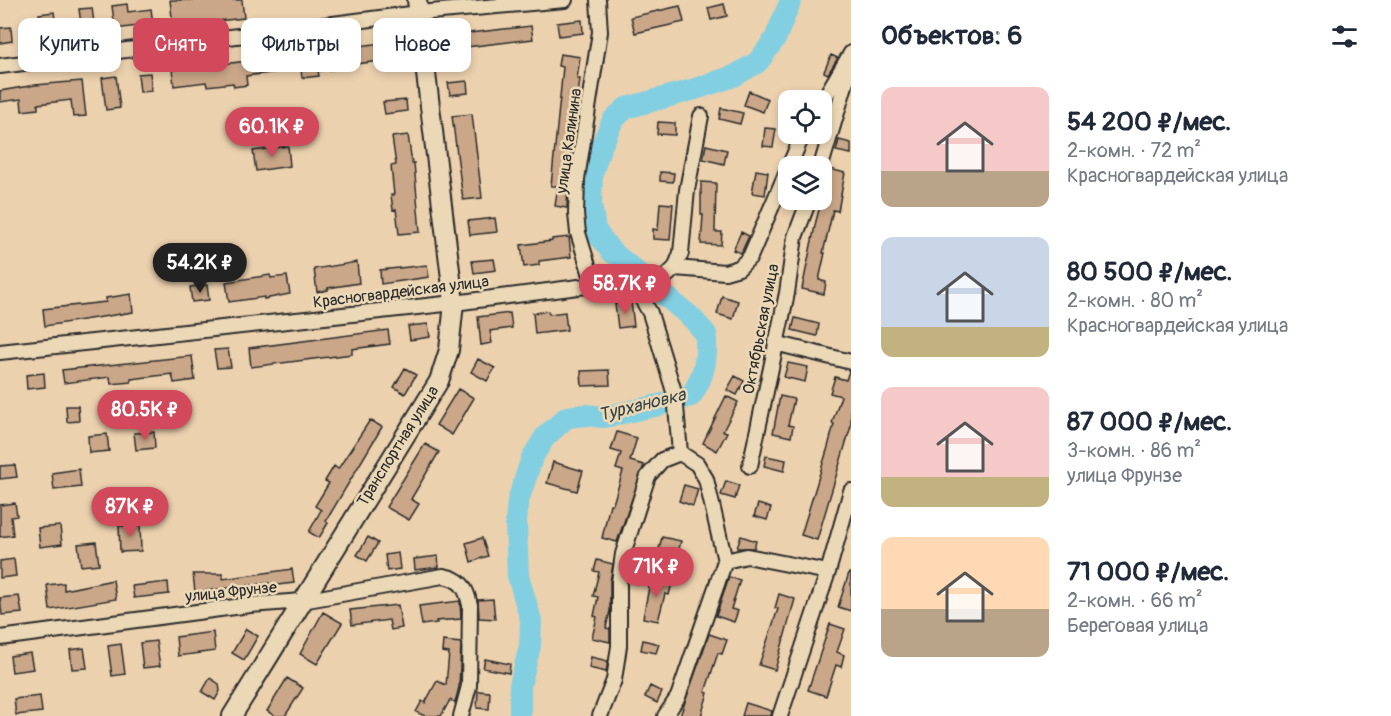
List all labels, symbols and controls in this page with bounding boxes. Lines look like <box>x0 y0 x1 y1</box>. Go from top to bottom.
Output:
chip: Купить <box>18 18 121 72</box>
chip: Снять <box>133 18 229 72</box>
chip: Фильтры <box>241 18 361 72</box>
chip: Новое <box>373 18 471 72</box>
text: Объектов: 6 <box>881 20 1022 52</box>
icon: filters <box>1328 20 1361 53</box>
street label: улица Калинина <box>552 87 586 196</box>
map controls <box>778 90 832 210</box>
button: locate <box>778 90 832 144</box>
text: 54 200 ₽/мес. <box>1067 106 1231 138</box>
pin: 60.1K ₽ <box>217 107 327 158</box>
icon: home <box>929 111 1001 183</box>
text: 60.1K ₽ <box>239 114 305 139</box>
text: 2-комн. · 72 m² <box>1067 138 1201 163</box>
button: layers <box>778 156 832 210</box>
text: Красногвардейская улица <box>1067 163 1288 188</box>
pin: 54.2K ₽ <box>145 243 255 294</box>
text: 54.2K ₽ <box>167 250 233 275</box>
text: 80 500 ₽/мес. <box>1067 256 1233 288</box>
icon: home <box>929 261 1001 333</box>
street label: Октябрьская улица <box>739 262 783 396</box>
pin: 58.7K ₽ <box>570 264 680 315</box>
street label: Красногвардейская улица <box>312 271 490 313</box>
text: 58.7K ₽ <box>593 271 657 296</box>
text: 2-комн. · 80 m² <box>1067 288 1203 313</box>
text: Красногвардейская улица <box>1067 313 1288 338</box>
street label: Транспортная улица <box>353 382 443 510</box>
water label: Турхановка <box>596 383 689 427</box>
pin: 80.5K ₽ <box>90 390 200 441</box>
text: 80.5K ₽ <box>111 397 179 422</box>
text: 87 000 ₽/мес. <box>1067 406 1232 438</box>
icon: home <box>929 411 1001 483</box>
text: 3-комн. · 86 m² <box>1067 438 1201 463</box>
text: улица Фрунзе <box>1067 463 1182 488</box>
pin: 87K ₽ <box>88 487 172 538</box>
text: 87K ₽ <box>105 494 155 519</box>
pin: 71K ₽ <box>614 547 698 598</box>
text: 71K ₽ <box>633 554 679 579</box>
text: 71 000 ₽/мес. <box>1067 556 1229 588</box>
icon: home <box>929 561 1001 633</box>
street label: улица Фрунзе <box>183 577 278 607</box>
text: 2-комн. · 66 m² <box>1067 588 1203 613</box>
text: Береговая улица <box>1067 613 1208 638</box>

